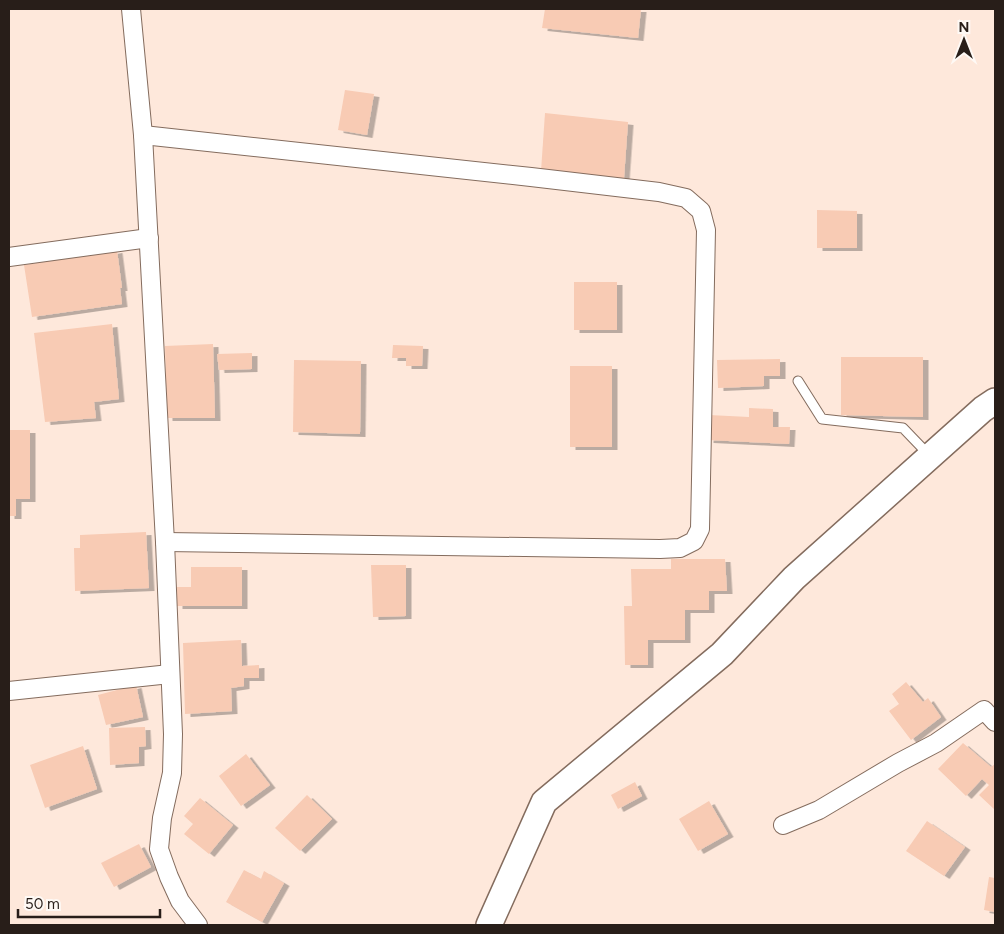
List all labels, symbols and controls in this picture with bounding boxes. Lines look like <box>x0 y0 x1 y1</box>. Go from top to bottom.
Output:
north arrow <box>939 15 989 65</box>
text: N <box>959 19 969 36</box>
scale bar <box>18 886 160 918</box>
text: 50 m <box>25 895 60 913</box>

